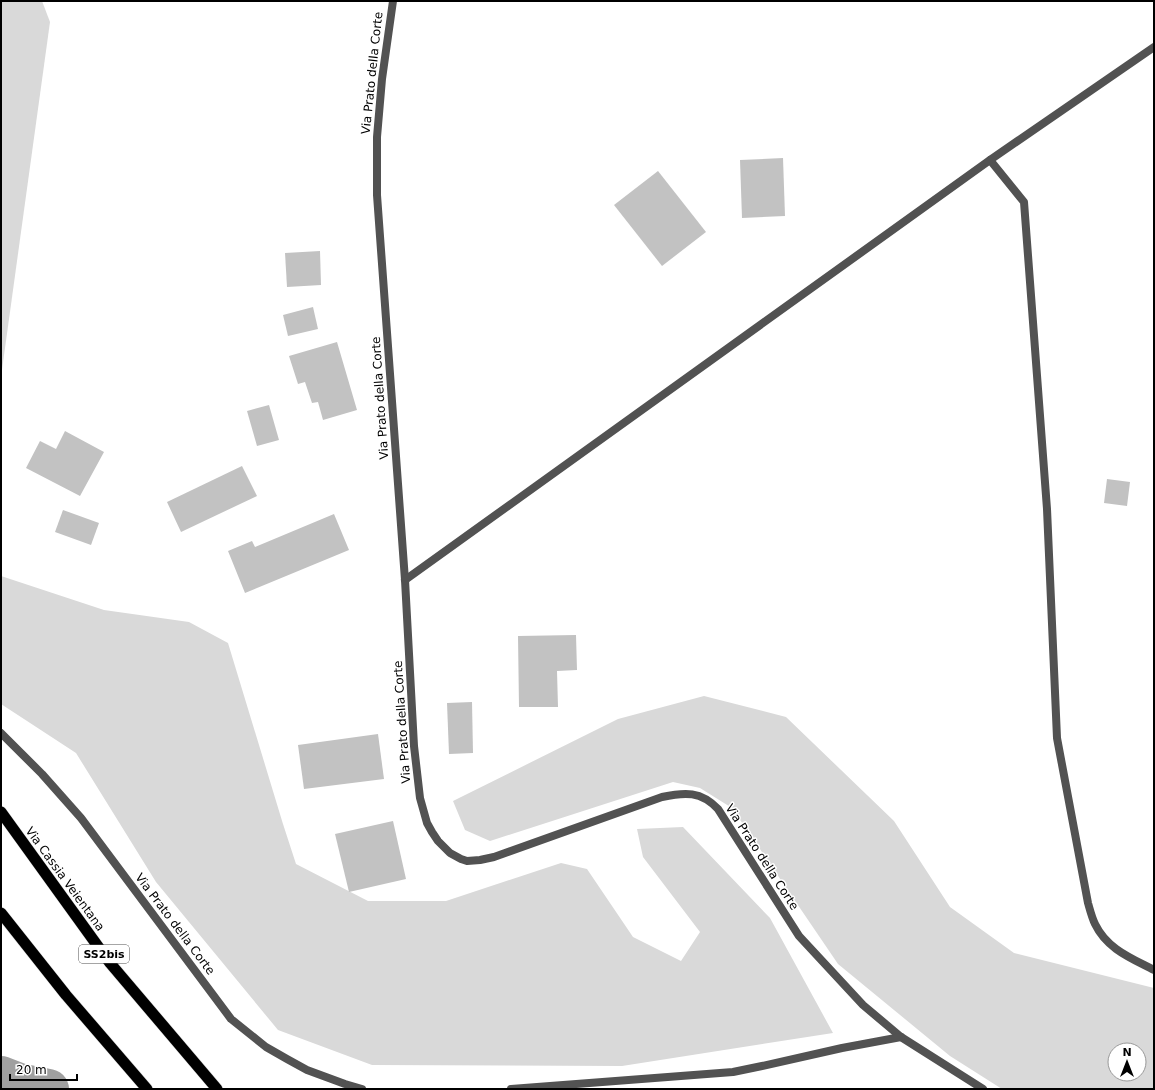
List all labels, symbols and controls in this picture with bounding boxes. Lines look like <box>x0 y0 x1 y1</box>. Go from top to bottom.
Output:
street label: Via Prato della Corte <box>359 11 385 135</box>
street label: Via Prato della Corte <box>369 336 391 460</box>
street label: Via Prato della Corte <box>391 660 413 784</box>
street label: Via Prato della Corte <box>723 802 801 912</box>
street label: Via Cassia Veientana <box>23 824 107 934</box>
street label: Via Prato della Corte <box>132 871 218 977</box>
road number: SS2bis <box>79 945 129 963</box>
north arrow <box>1107 1042 1147 1082</box>
text: N <box>1122 1046 1132 1059</box>
scale bar <box>10 1056 77 1082</box>
text: 20 m <box>16 1063 47 1077</box>

